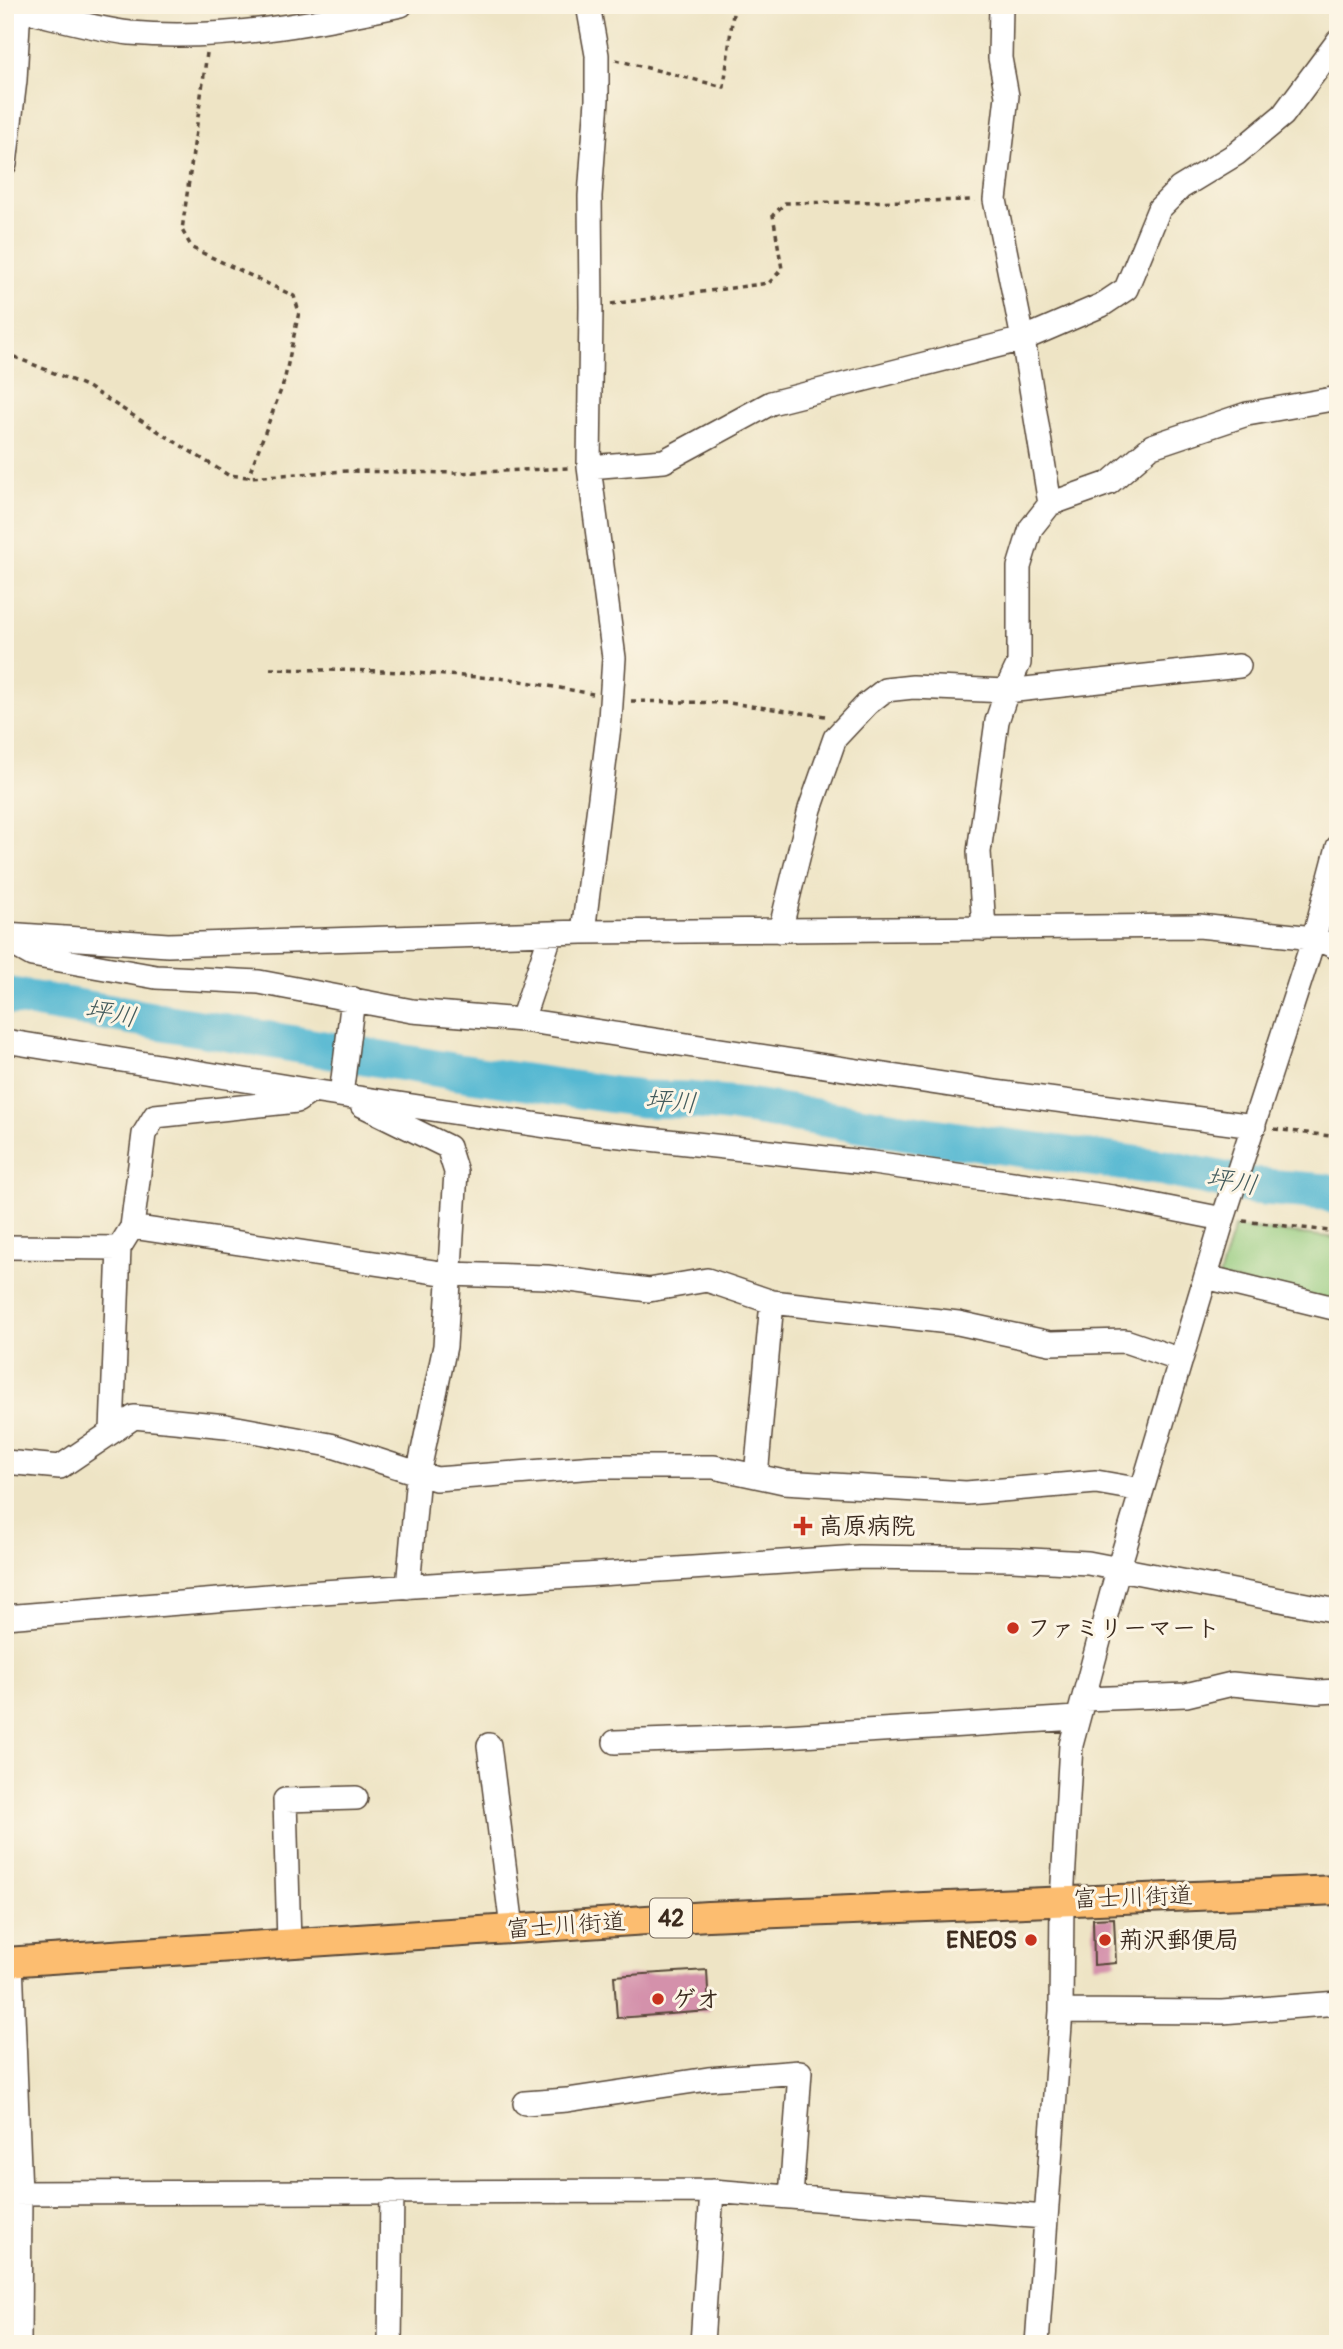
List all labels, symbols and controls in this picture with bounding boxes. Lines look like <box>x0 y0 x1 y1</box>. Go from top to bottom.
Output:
water label: 坪川 <box>82 994 139 1034</box>
water label: 坪川 <box>644 1084 698 1120</box>
water label: 坪川 <box>1204 1162 1260 1202</box>
place label: 高原病院 <box>819 1512 915 1541</box>
marker: 高原病院 <box>793 1516 813 1536</box>
place label: ファミリーマート <box>1027 1614 1220 1643</box>
marker: ファミリーマート <box>1005 1620 1021 1636</box>
street label: 富士川街道 <box>1073 1881 1193 1914</box>
road number: 42 <box>650 1898 692 1938</box>
street label: 富士川街道 <box>505 1907 627 1944</box>
place label: ENEOS <box>946 1926 1017 1955</box>
place label: 荊沢郵便局 <box>1119 1926 1239 1955</box>
marker: ENEOS <box>1023 1932 1039 1948</box>
marker: 荊沢郵便局 <box>1097 1932 1113 1948</box>
place label: ゲオ <box>672 1985 720 2014</box>
marker: ゲオ <box>650 1991 666 2007</box>

